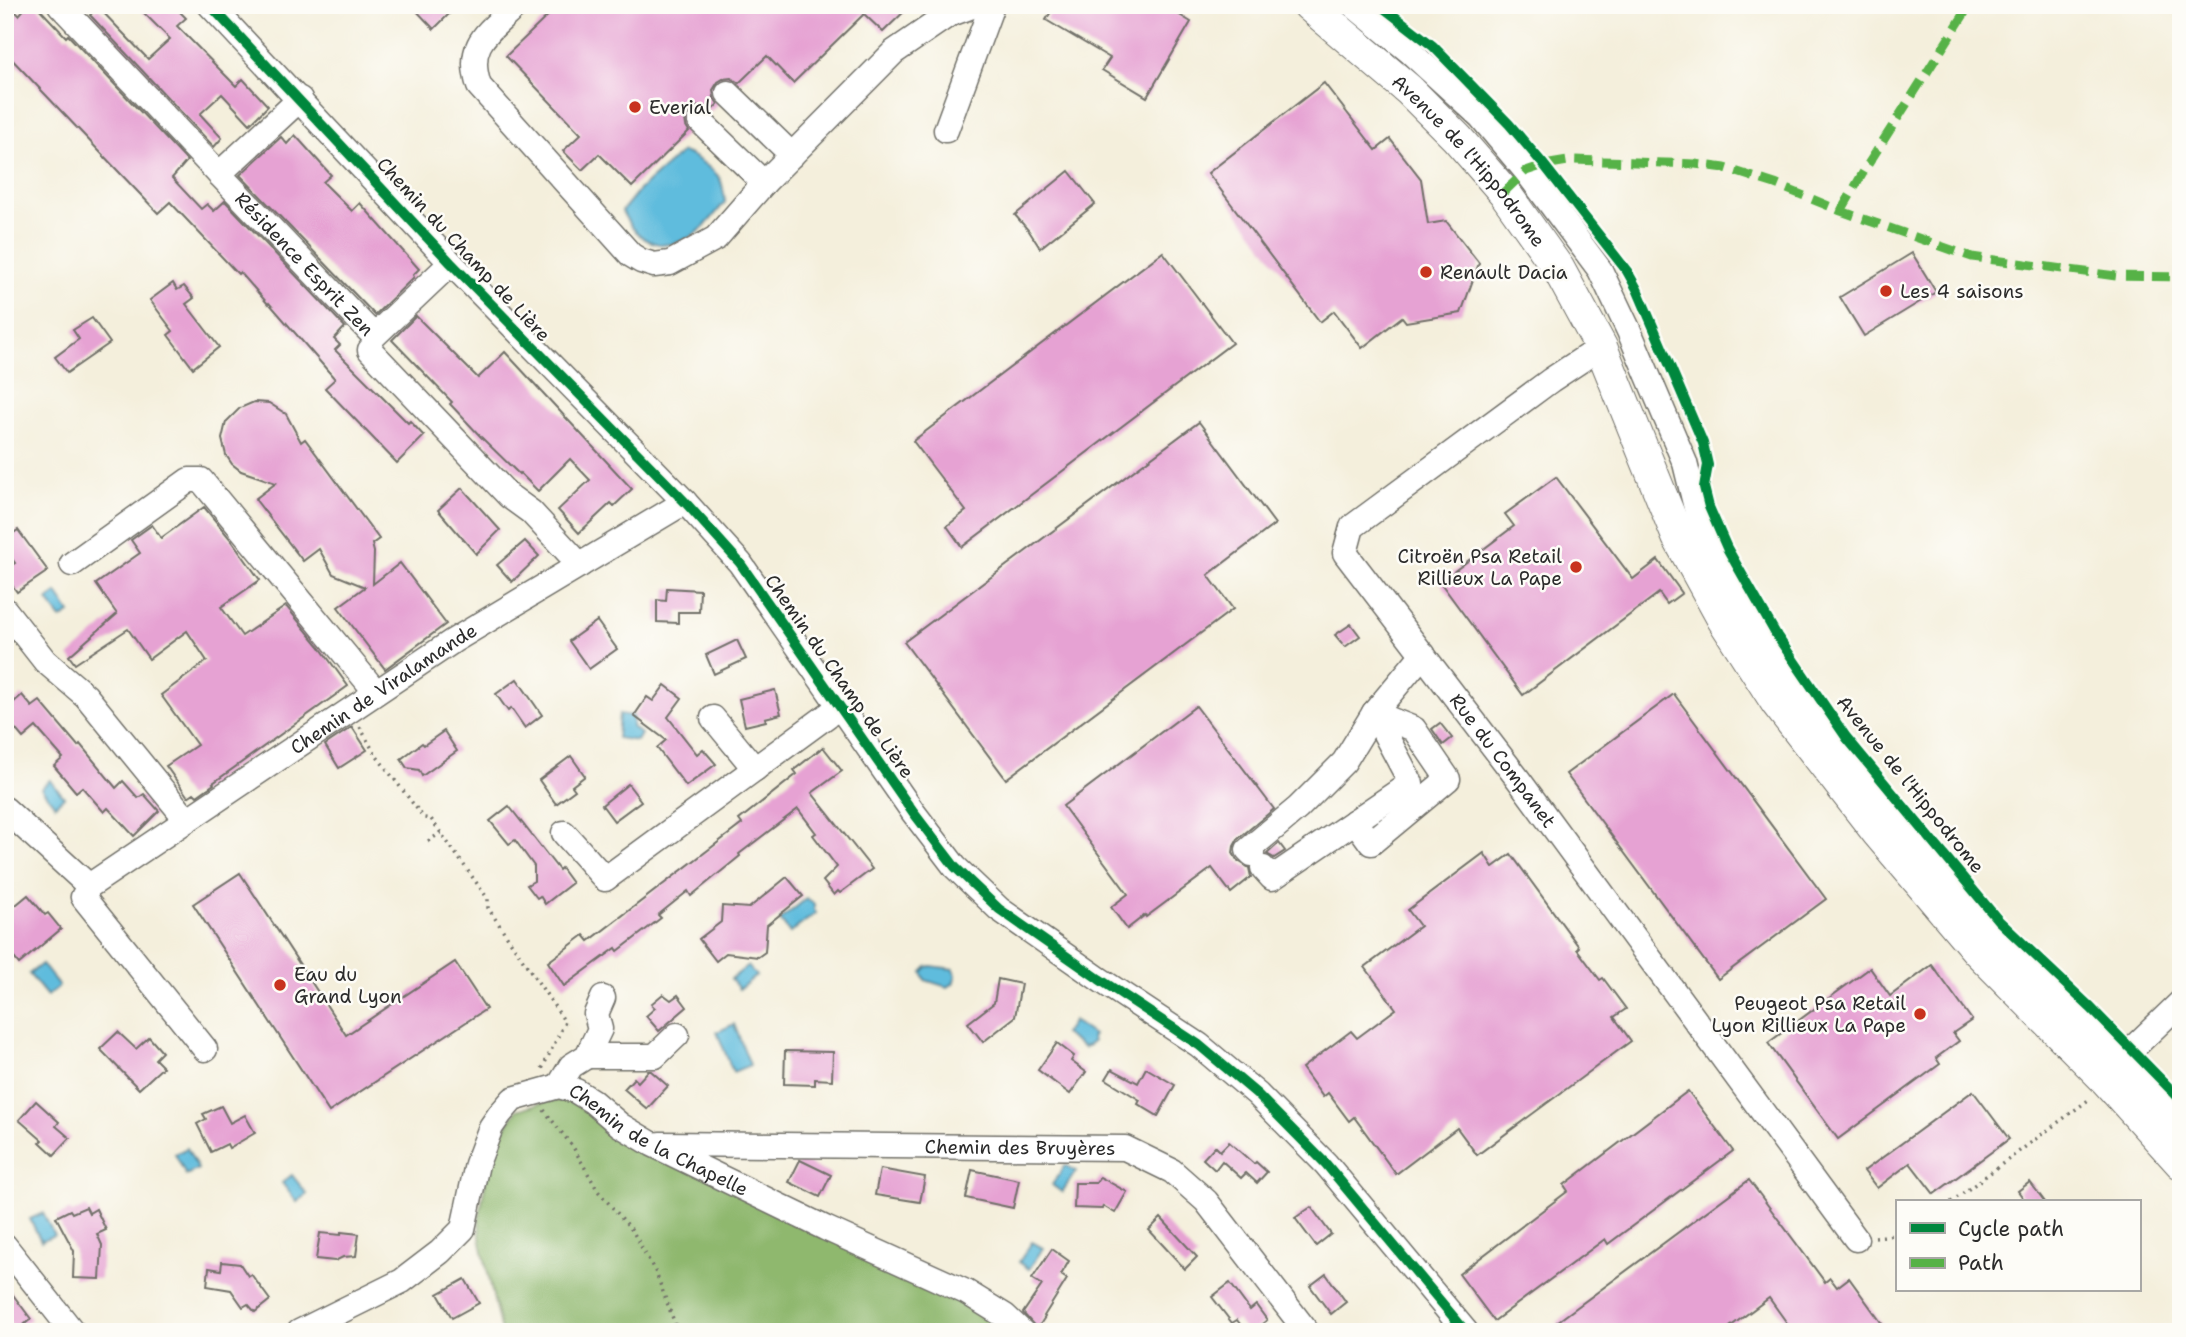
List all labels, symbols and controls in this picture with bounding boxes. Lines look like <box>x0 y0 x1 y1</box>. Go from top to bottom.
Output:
street label: Avenue de l'Hippodrome <box>1387 69 1551 252</box>
place label: Everial <box>649 95 711 120</box>
marker: Everial <box>627 99 643 115</box>
street label: Chemin du Champ de Lière <box>371 152 556 347</box>
street label: Résidence Esprit Zen <box>230 187 379 341</box>
place label: Renault Dacia <box>1440 260 1568 285</box>
marker: Renault Dacia <box>1418 264 1434 280</box>
place label: Les 4 saisons <box>1900 279 2024 304</box>
marker: Les 4 saisons <box>1878 283 1894 299</box>
place label: Citroën Psa Retail Rillieux La Pape <box>1397 544 1562 591</box>
marker: Citroën Psa Retail Rillieux La Pape <box>1568 559 1584 575</box>
street label: Chemin du Champ de Lière <box>759 569 920 783</box>
street label: Chemin de Viralamande <box>285 618 482 760</box>
street label: Rue du Companet <box>1444 688 1562 833</box>
street label: Avenue de l'Hippodrome <box>1831 690 1990 878</box>
place label: Eau du Grand Lyon <box>294 962 402 1009</box>
marker: Eau du Grand Lyon <box>272 977 288 993</box>
place label: Peugeot Psa Retail Lyon Rillieux La Pape <box>1712 991 1906 1038</box>
marker: Peugeot Psa Retail Lyon Rillieux La Pape <box>1912 1006 1928 1022</box>
street label: Chemin de la Chapelle <box>564 1078 752 1202</box>
street label: Chemin des Bruyères <box>924 1134 1115 1161</box>
legend <box>1896 1200 2140 1292</box>
text: Cycle path <box>1958 1215 2064 1243</box>
text: Path <box>1958 1249 2004 1277</box>

